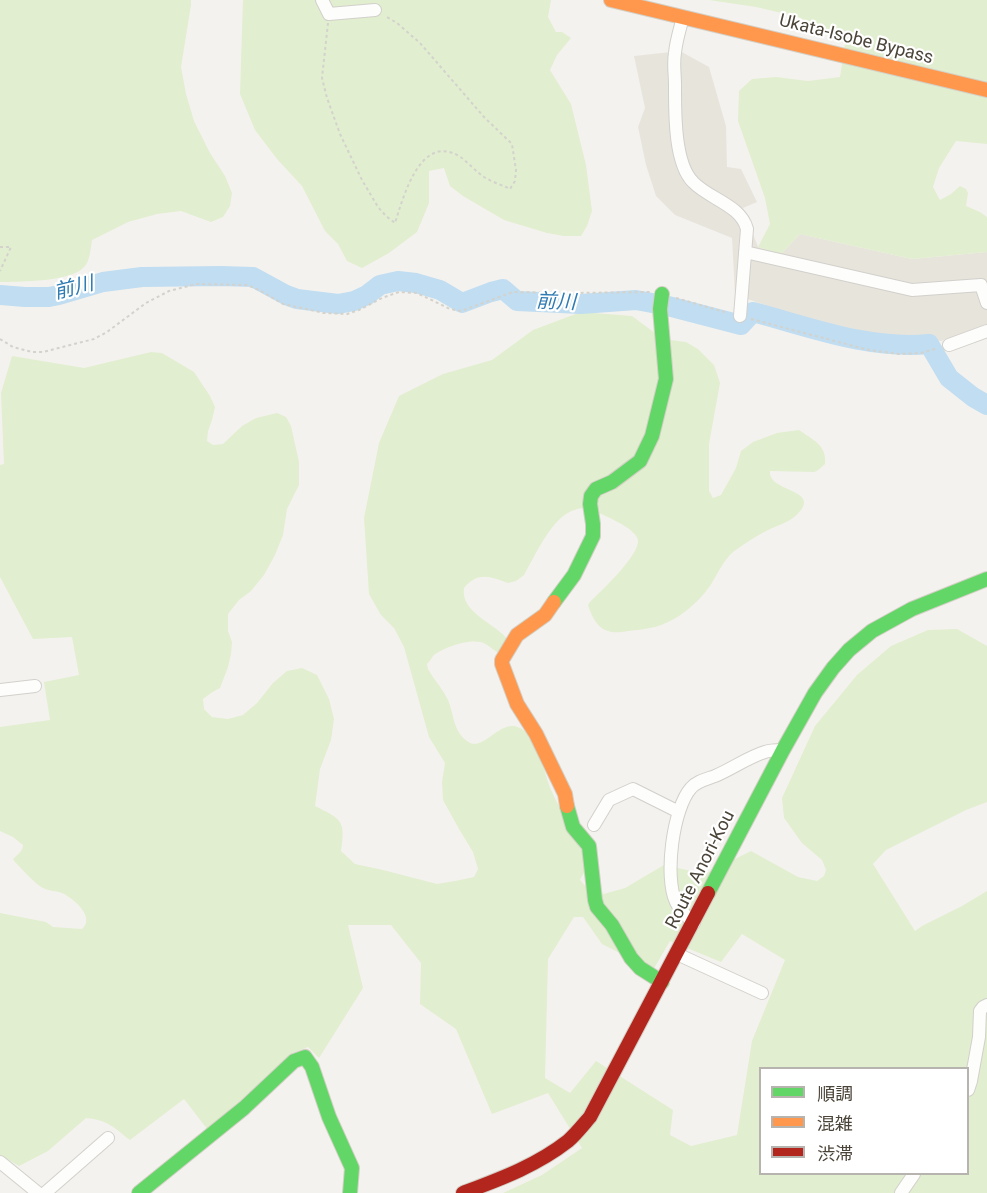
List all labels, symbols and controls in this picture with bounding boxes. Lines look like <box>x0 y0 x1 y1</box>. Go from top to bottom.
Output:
street label: Ukata-Isobe Bypass <box>777 10 935 70</box>
water label: 前川 <box>52 273 96 305</box>
water label: 前川 <box>536 290 576 316</box>
street label: Route Anori-Kou <box>662 807 740 933</box>
legend <box>759 1067 969 1175</box>
text: 順調 <box>817 1083 853 1104</box>
text: 混雑 <box>817 1113 853 1134</box>
text: 渋滞 <box>817 1143 853 1164</box>

